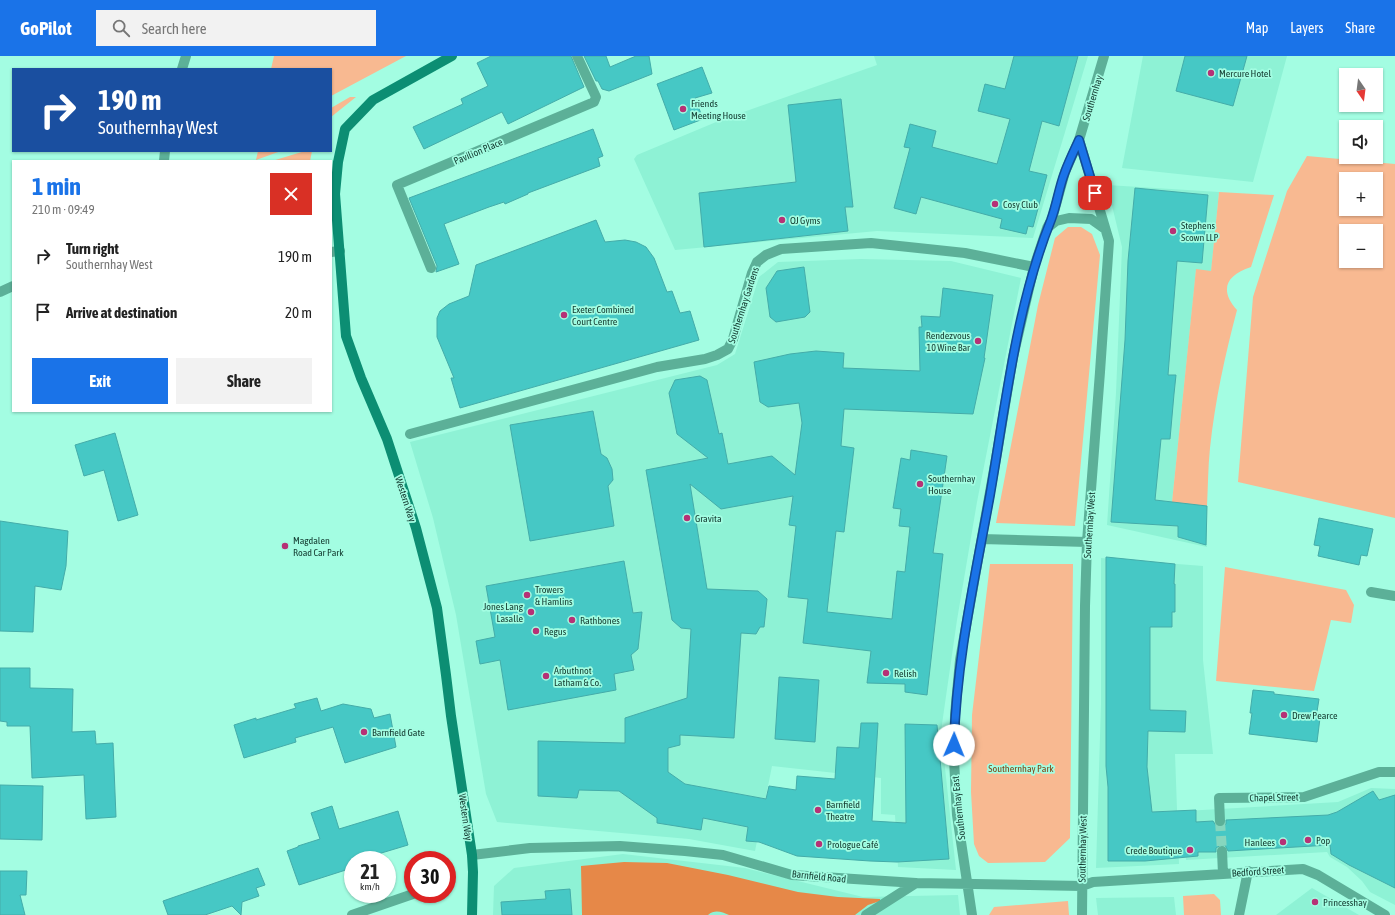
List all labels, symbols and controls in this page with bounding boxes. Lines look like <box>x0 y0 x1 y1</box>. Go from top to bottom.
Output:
search box <box>96 10 376 46</box>
text: GoPilot <box>20 17 72 39</box>
icon: search <box>110 17 132 39</box>
text: Search here <box>142 20 206 37</box>
text: Map <box>1246 20 1268 36</box>
text: Layers <box>1290 20 1323 36</box>
text: Share <box>1345 20 1375 36</box>
marker: Mercure Hotel <box>1206 68 1216 78</box>
place label: Mercure Hotel <box>1219 68 1271 79</box>
north arrow <box>1339 68 1383 112</box>
map controls <box>1339 68 1383 268</box>
street label: Southernhay <box>1080 74 1105 122</box>
icon: right <box>32 84 84 136</box>
text: 190 m <box>98 84 161 116</box>
place label: Friends Meeting House <box>691 98 746 121</box>
marker: Friends Meeting House <box>678 104 688 114</box>
text: Southernhay West <box>98 117 218 138</box>
button: sound <box>1339 120 1383 164</box>
street label: Pavilion Place <box>452 136 505 167</box>
button: + <box>1339 172 1383 216</box>
text: 1 min <box>32 173 81 200</box>
button: close <box>270 173 312 215</box>
pin <box>1078 176 1112 210</box>
icon: arrive <box>1084 182 1106 204</box>
marker: Cosy Club <box>990 199 1000 209</box>
place label: Cosy Club <box>1003 199 1038 210</box>
text: 210 m · 09:49 <box>32 202 95 217</box>
marker: OJ Gyms <box>777 215 787 225</box>
place label: OJ Gyms <box>790 215 821 226</box>
place label: Stephens Scown LLP <box>1181 220 1218 243</box>
button: − <box>1339 224 1383 268</box>
marker: Stephens Scown LLP <box>1168 226 1178 236</box>
text: Turn right <box>66 240 119 257</box>
icon: right <box>32 245 54 267</box>
text: 190 m <box>278 248 312 265</box>
text: Southernhay West <box>66 257 153 272</box>
street label: Southernhay Gardens <box>726 265 761 345</box>
icon: arrive <box>32 301 54 323</box>
text: Arrive at destination <box>66 304 177 321</box>
text: 20 m <box>285 304 312 321</box>
place label: Exeter Combined Court Centre <box>572 304 634 327</box>
marker: Exeter Combined Court Centre <box>559 310 569 320</box>
place label: Rendezvous 10 Wine Bar <box>926 330 971 353</box>
marker: Rendezvous 10 Wine Bar <box>973 336 983 346</box>
button: Exit <box>32 358 168 404</box>
button: Share <box>176 358 312 404</box>
place label: Southernhay House <box>928 473 975 496</box>
street label: Western Way <box>393 475 418 523</box>
marker: Southernhay House <box>915 479 925 489</box>
street label: Southernhay West <box>1082 491 1097 559</box>
marker: Gravita <box>682 513 692 523</box>
place label: Gravita <box>695 513 722 524</box>
place label: Magdalen Road Car Park <box>293 535 344 558</box>
marker: Magdalen Road Car Park <box>280 541 290 551</box>
place label: Trowers & Hamlins <box>535 584 573 607</box>
marker: Trowers & Hamlins <box>522 590 532 600</box>
place label: Jones Lang Lasalle <box>483 601 524 624</box>
marker: Jones Lang Lasalle <box>526 607 536 617</box>
marker: Rathbones <box>567 615 577 625</box>
place label: Rathbones <box>580 615 620 626</box>
marker: Regus <box>531 626 541 636</box>
place label: Regus <box>544 626 567 637</box>
place label: Arbuthnot Latham & Co. <box>554 665 601 688</box>
marker: Relish <box>881 668 891 678</box>
place label: Relish <box>894 668 917 679</box>
marker: Arbuthnot Latham & Co. <box>541 671 551 681</box>
marker: Drew Pearce <box>1279 710 1289 720</box>
place label: Drew Pearce <box>1292 710 1338 721</box>
position arrow <box>933 724 975 766</box>
marker: Barnfield Gate <box>359 727 369 737</box>
place label: Barnfield Gate <box>372 727 425 738</box>
park label: Southernhay Park <box>988 763 1054 774</box>
street label: Southernhay East <box>950 775 967 840</box>
street label: Chapel Street <box>1249 792 1299 803</box>
street label: Western Way <box>457 793 474 841</box>
place label: Barnfield Theatre <box>826 799 860 822</box>
marker: Barnfield Theatre <box>813 805 823 815</box>
street label: Southernhay West <box>1076 815 1089 882</box>
marker: Pop <box>1303 835 1313 845</box>
place label: Pop <box>1316 835 1331 846</box>
place label: Hanlees <box>1245 837 1275 848</box>
marker: Hanlees <box>1278 837 1288 847</box>
marker: Prologue Café <box>814 839 824 849</box>
place label: Prologue Café <box>827 839 879 850</box>
place label: Crede Boutique <box>1126 845 1182 856</box>
marker: Crede Boutique <box>1185 845 1195 855</box>
speed limit sign: 30 <box>404 851 456 903</box>
text: 21 <box>361 860 379 883</box>
street label: Bedford Street <box>1231 864 1285 879</box>
street label: Barnfield Road <box>791 868 847 885</box>
text: km/h <box>360 881 380 892</box>
marker: Princesshay <box>1310 897 1320 907</box>
place label: Princesshay <box>1323 897 1367 908</box>

